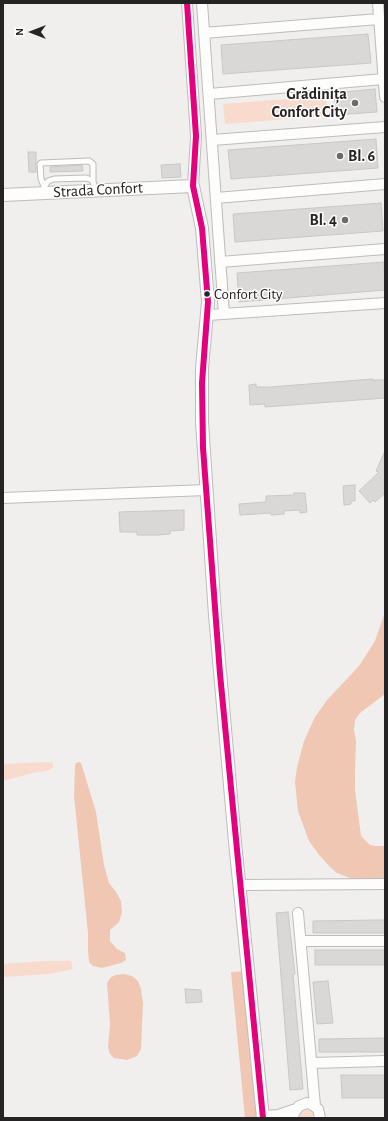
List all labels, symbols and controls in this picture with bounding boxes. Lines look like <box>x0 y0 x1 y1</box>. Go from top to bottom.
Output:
north arrow <box>12 12 52 52</box>
text: N <box>14 28 25 36</box>
place label: Grădinița Confort City <box>271 84 347 122</box>
marker: Grădinița Confort City <box>350 98 360 108</box>
place label: Bl. 6 <box>348 146 375 166</box>
marker: Bl. 6 <box>335 151 345 161</box>
street label: Strada Confort <box>53 178 143 202</box>
place label: Bl. 4 <box>309 210 337 230</box>
marker: Bl. 4 <box>340 215 350 225</box>
place label: Confort City <box>214 285 283 303</box>
marker: Confort City <box>202 289 212 299</box>

